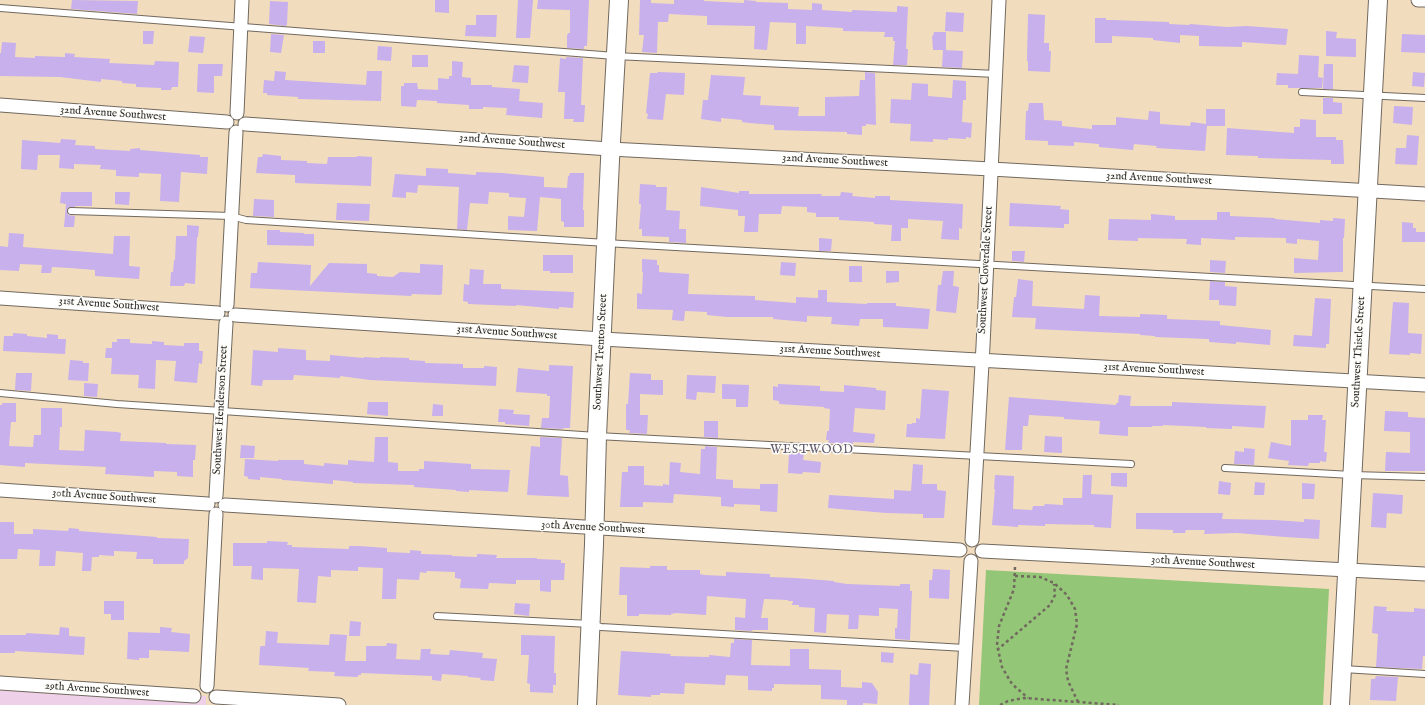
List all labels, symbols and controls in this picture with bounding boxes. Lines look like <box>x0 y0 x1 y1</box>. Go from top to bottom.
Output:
street label: 32nd Avenue Southwest <box>60 104 166 124</box>
street label: 32nd Avenue Southwest <box>459 132 565 152</box>
street label: 32nd Avenue Southwest <box>782 152 888 170</box>
street label: 32nd Avenue Southwest <box>1106 170 1212 188</box>
street label: Southwest Cloverdale Street <box>976 206 996 334</box>
street label: Southwest Trenton Street <box>591 294 611 410</box>
street label: 31st Avenue Southwest <box>58 295 160 315</box>
street label: Southwest Thistle Street <box>1349 296 1369 408</box>
street label: 31st Avenue Southwest <box>456 323 558 343</box>
street label: 31st Avenue Southwest <box>779 343 881 361</box>
street label: Southwest Henderson Street <box>211 345 231 475</box>
street label: 31st Avenue Southwest <box>1103 361 1205 379</box>
district label: WESTWOOD <box>770 444 854 458</box>
street label: 30th Avenue Southwest <box>52 487 156 507</box>
street label: 30th Avenue Southwest <box>541 519 645 537</box>
street label: 30th Avenue Southwest <box>1151 554 1255 572</box>
street label: 29th Avenue Southwest <box>44 680 150 700</box>

